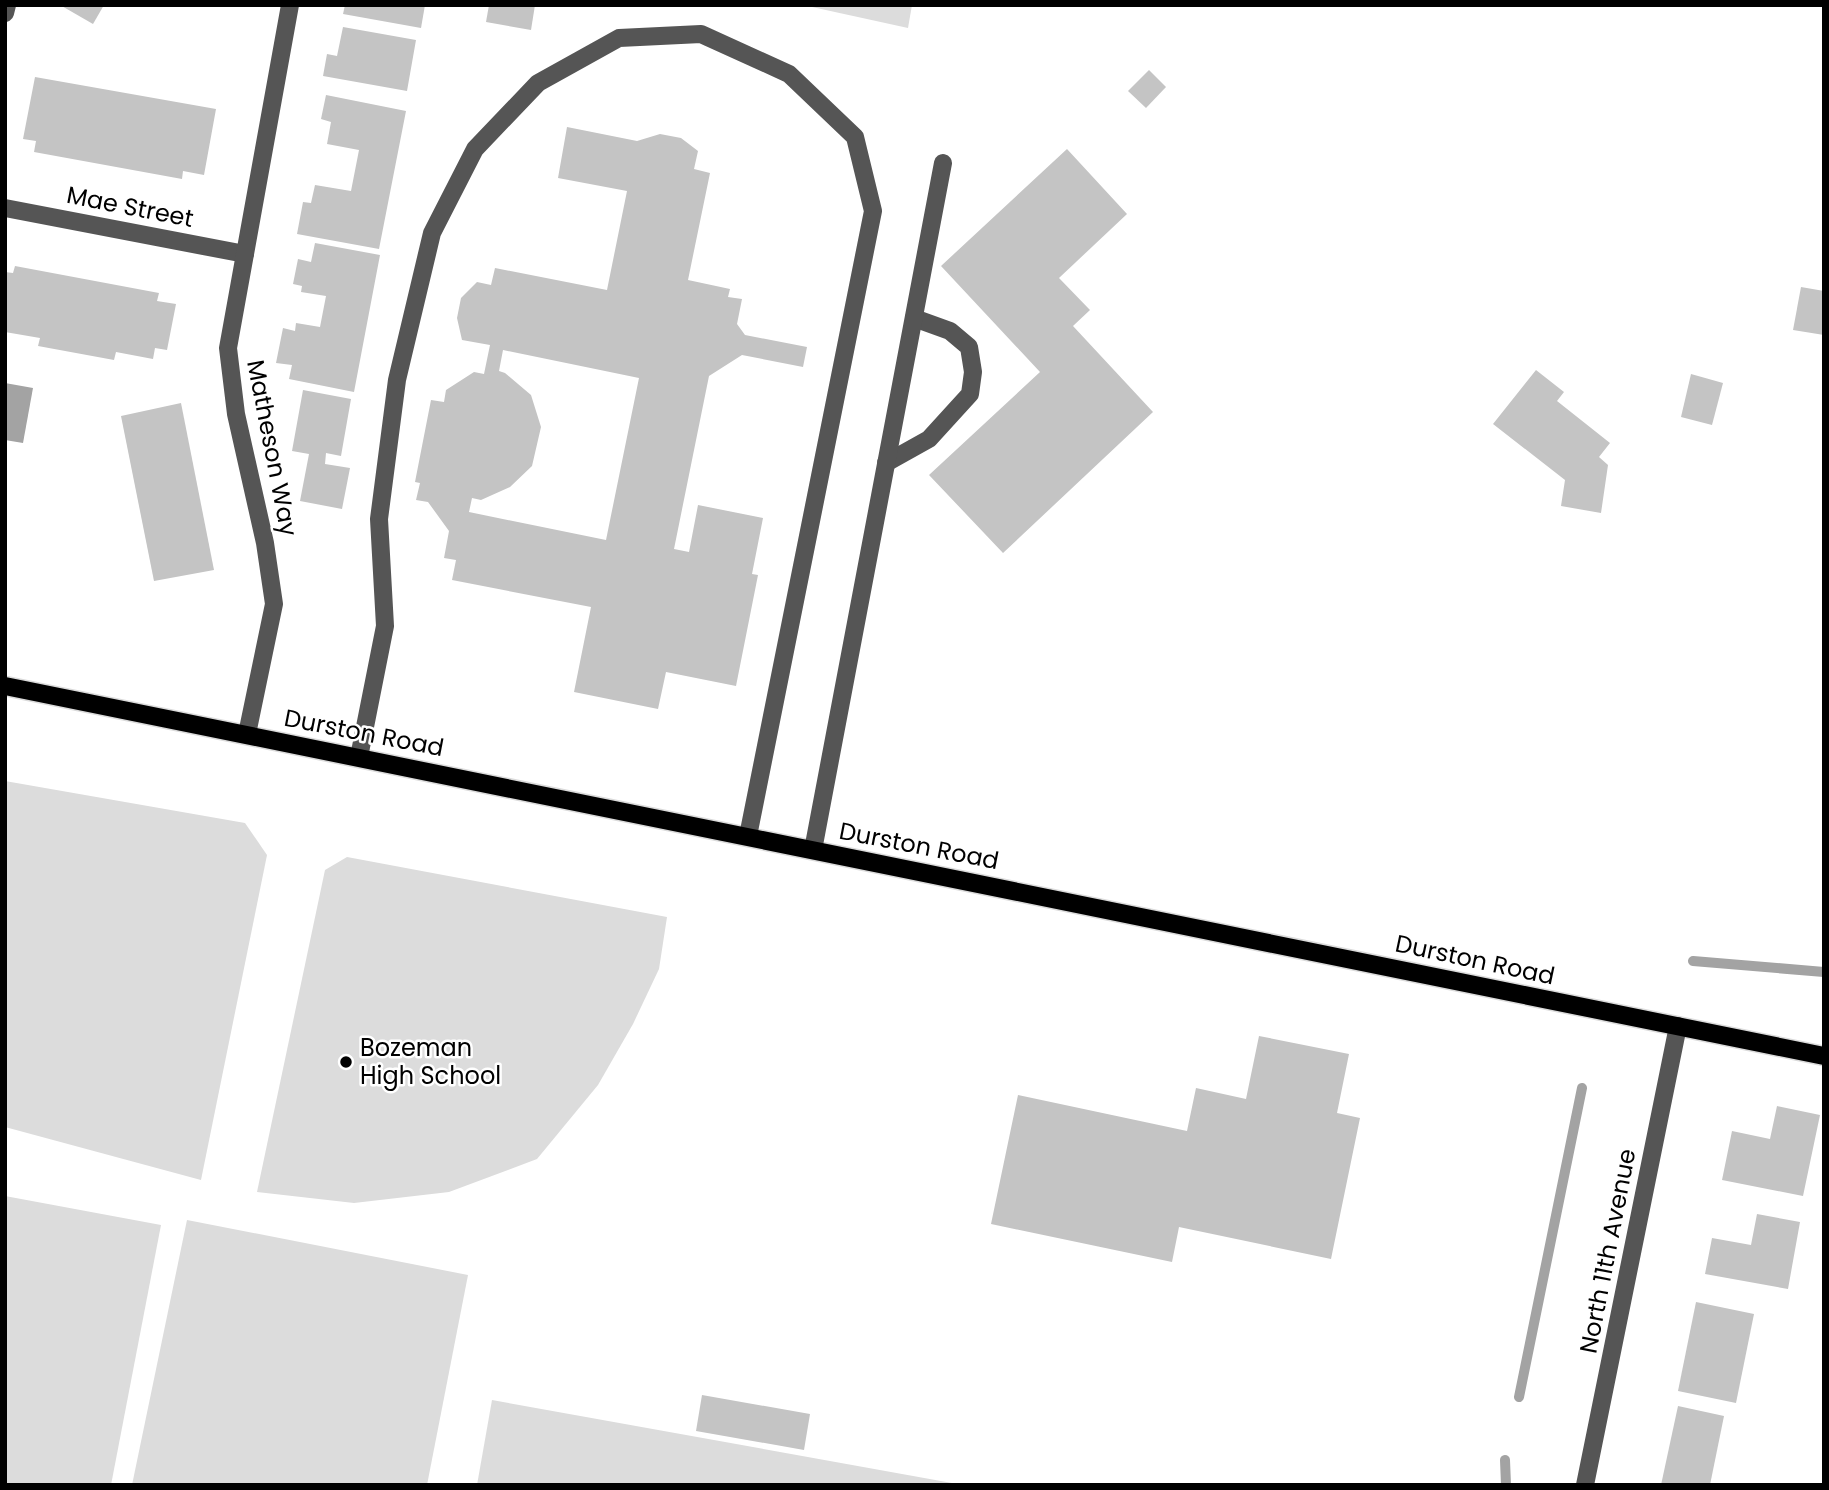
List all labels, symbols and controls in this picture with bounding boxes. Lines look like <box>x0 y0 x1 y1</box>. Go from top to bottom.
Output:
street label: Mae Street <box>64 178 196 235</box>
street label: Matheson Way <box>239 357 306 539</box>
street label: Durston Road <box>281 701 447 764</box>
street label: Durston Road <box>836 814 1002 877</box>
street label: Durston Road <box>1392 927 1558 992</box>
place label: Bozeman High School <box>360 1031 501 1092</box>
marker: Bozeman High School <box>338 1054 354 1070</box>
street label: North 11th Avenue <box>1571 1146 1644 1356</box>

